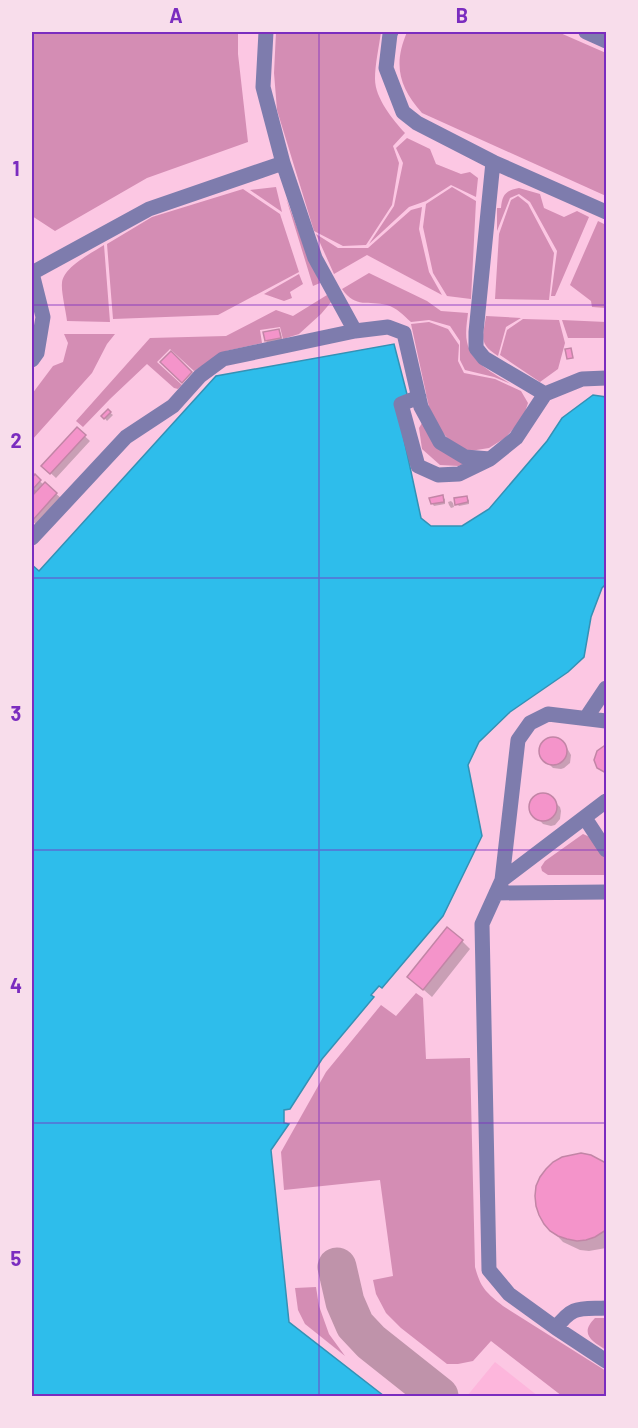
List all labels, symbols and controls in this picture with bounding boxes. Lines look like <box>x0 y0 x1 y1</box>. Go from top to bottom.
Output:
text: A <box>169 3 183 27</box>
text: B <box>456 3 468 27</box>
text: 1 <box>12 156 20 180</box>
text: 2 <box>10 428 22 452</box>
text: 3 <box>11 701 21 725</box>
text: 4 <box>10 973 22 997</box>
text: 5 <box>11 1246 22 1270</box>

